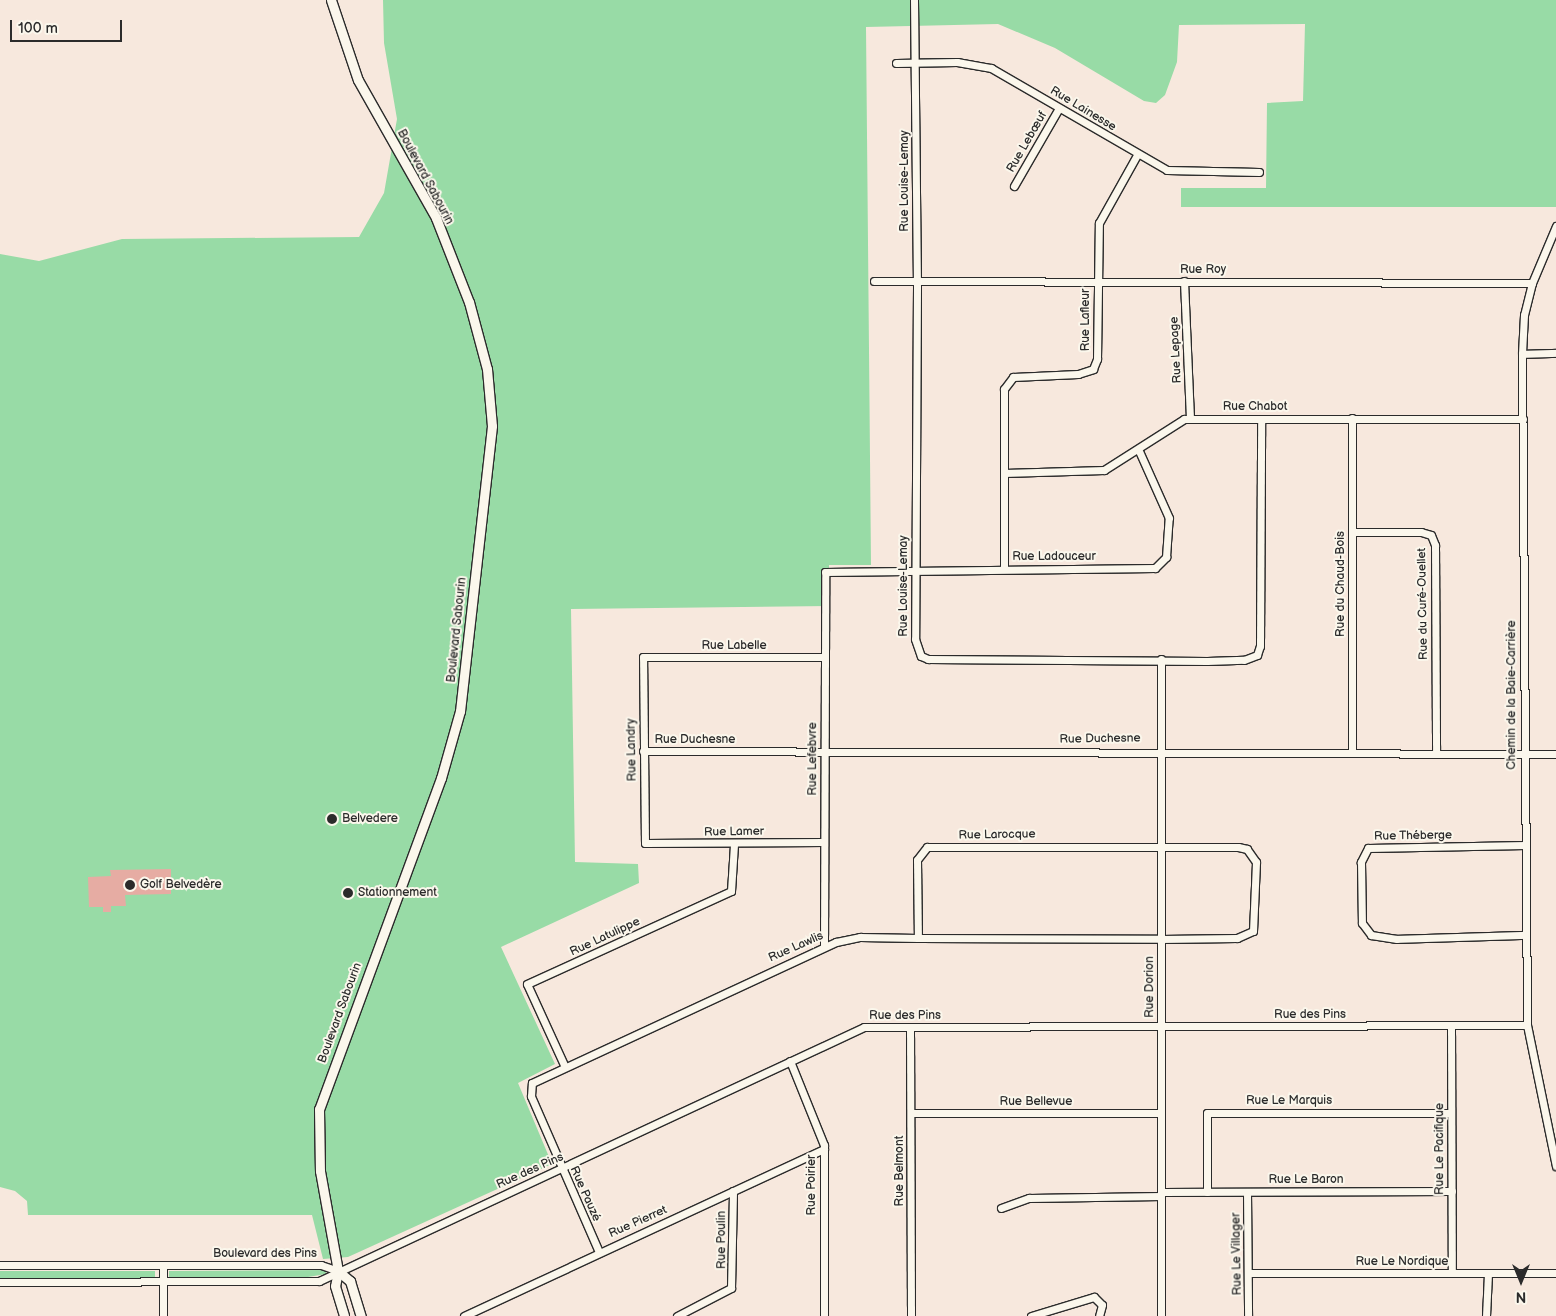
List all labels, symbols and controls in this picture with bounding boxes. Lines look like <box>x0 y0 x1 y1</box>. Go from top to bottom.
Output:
scale bar <box>12 10 125 42</box>
text: 100 m <box>18 19 58 38</box>
street label: Rue Lainesse <box>1047 84 1119 134</box>
street label: Rue Lebœuf <box>1004 109 1050 175</box>
street label: Boulevard Sabourin <box>394 127 456 227</box>
street label: Rue Louise-Lemay <box>898 130 912 232</box>
street label: Rue Roy <box>1180 263 1226 277</box>
street label: Rue Lafleur <box>1079 289 1093 351</box>
street label: Rue Lepage <box>1167 316 1185 384</box>
street label: Rue Chabot <box>1223 400 1287 414</box>
street label: Rue du Chaud-Bois <box>1334 531 1348 637</box>
street label: Rue Louise-Lemay <box>897 535 911 637</box>
street label: Rue du Curé-Ouellet <box>1415 548 1431 660</box>
street label: Rue Ladouceur <box>1012 550 1096 564</box>
street label: Boulevard Sabourin <box>444 577 470 683</box>
street label: Chemin de la Baie-Carrière <box>1505 620 1519 770</box>
street label: Rue Labelle <box>701 639 767 653</box>
street label: Rue Landry <box>624 718 640 782</box>
street label: Rue Lefebvre <box>806 722 820 796</box>
street label: Rue Duchesne <box>1059 731 1141 747</box>
street label: Rue Duchesne <box>655 733 735 747</box>
place label: Belvedere <box>342 812 398 826</box>
marker: Belvedere <box>326 813 338 825</box>
street label: Rue Lamer <box>704 824 764 840</box>
street label: Rue Larocque <box>958 827 1036 843</box>
street label: Rue Théberge <box>1374 828 1452 844</box>
place label: Golf Belvedère <box>140 878 222 892</box>
marker: Golf Belvedère <box>124 879 136 891</box>
place label: Stationnement <box>358 886 437 900</box>
marker: Stationnement <box>342 887 354 899</box>
street label: Rue Latulippe <box>568 914 642 960</box>
street label: Rue Lawlis <box>766 929 826 965</box>
street label: Rue Dorion <box>1143 956 1157 1018</box>
street label: Boulevard Sabourin <box>315 961 365 1065</box>
street label: Rue des Pins <box>1274 1008 1346 1022</box>
street label: Rue des Pins <box>869 1009 941 1023</box>
street label: Rue Le Marquis <box>1246 1094 1332 1108</box>
street label: Rue Bellevue <box>1000 1095 1072 1109</box>
street label: Rue Le Pacifique <box>1433 1103 1447 1195</box>
street label: Rue Belmont <box>893 1136 907 1206</box>
street label: Rue des Pins <box>494 1150 566 1192</box>
street label: Rue Poirier <box>805 1155 819 1215</box>
street label: Rue Pauzé <box>566 1164 604 1224</box>
street label: Rue Le Baron <box>1268 1173 1344 1187</box>
street label: Rue Pierret <box>607 1203 669 1241</box>
street label: Rue Poulin <box>715 1211 729 1269</box>
street label: Rue Le Villager <box>1229 1212 1245 1296</box>
street label: Boulevard des Pins <box>213 1247 317 1261</box>
street label: Rue Le Nordique <box>1356 1255 1448 1269</box>
north arrow <box>1496 1256 1546 1306</box>
text: N <box>1516 1288 1526 1305</box>

